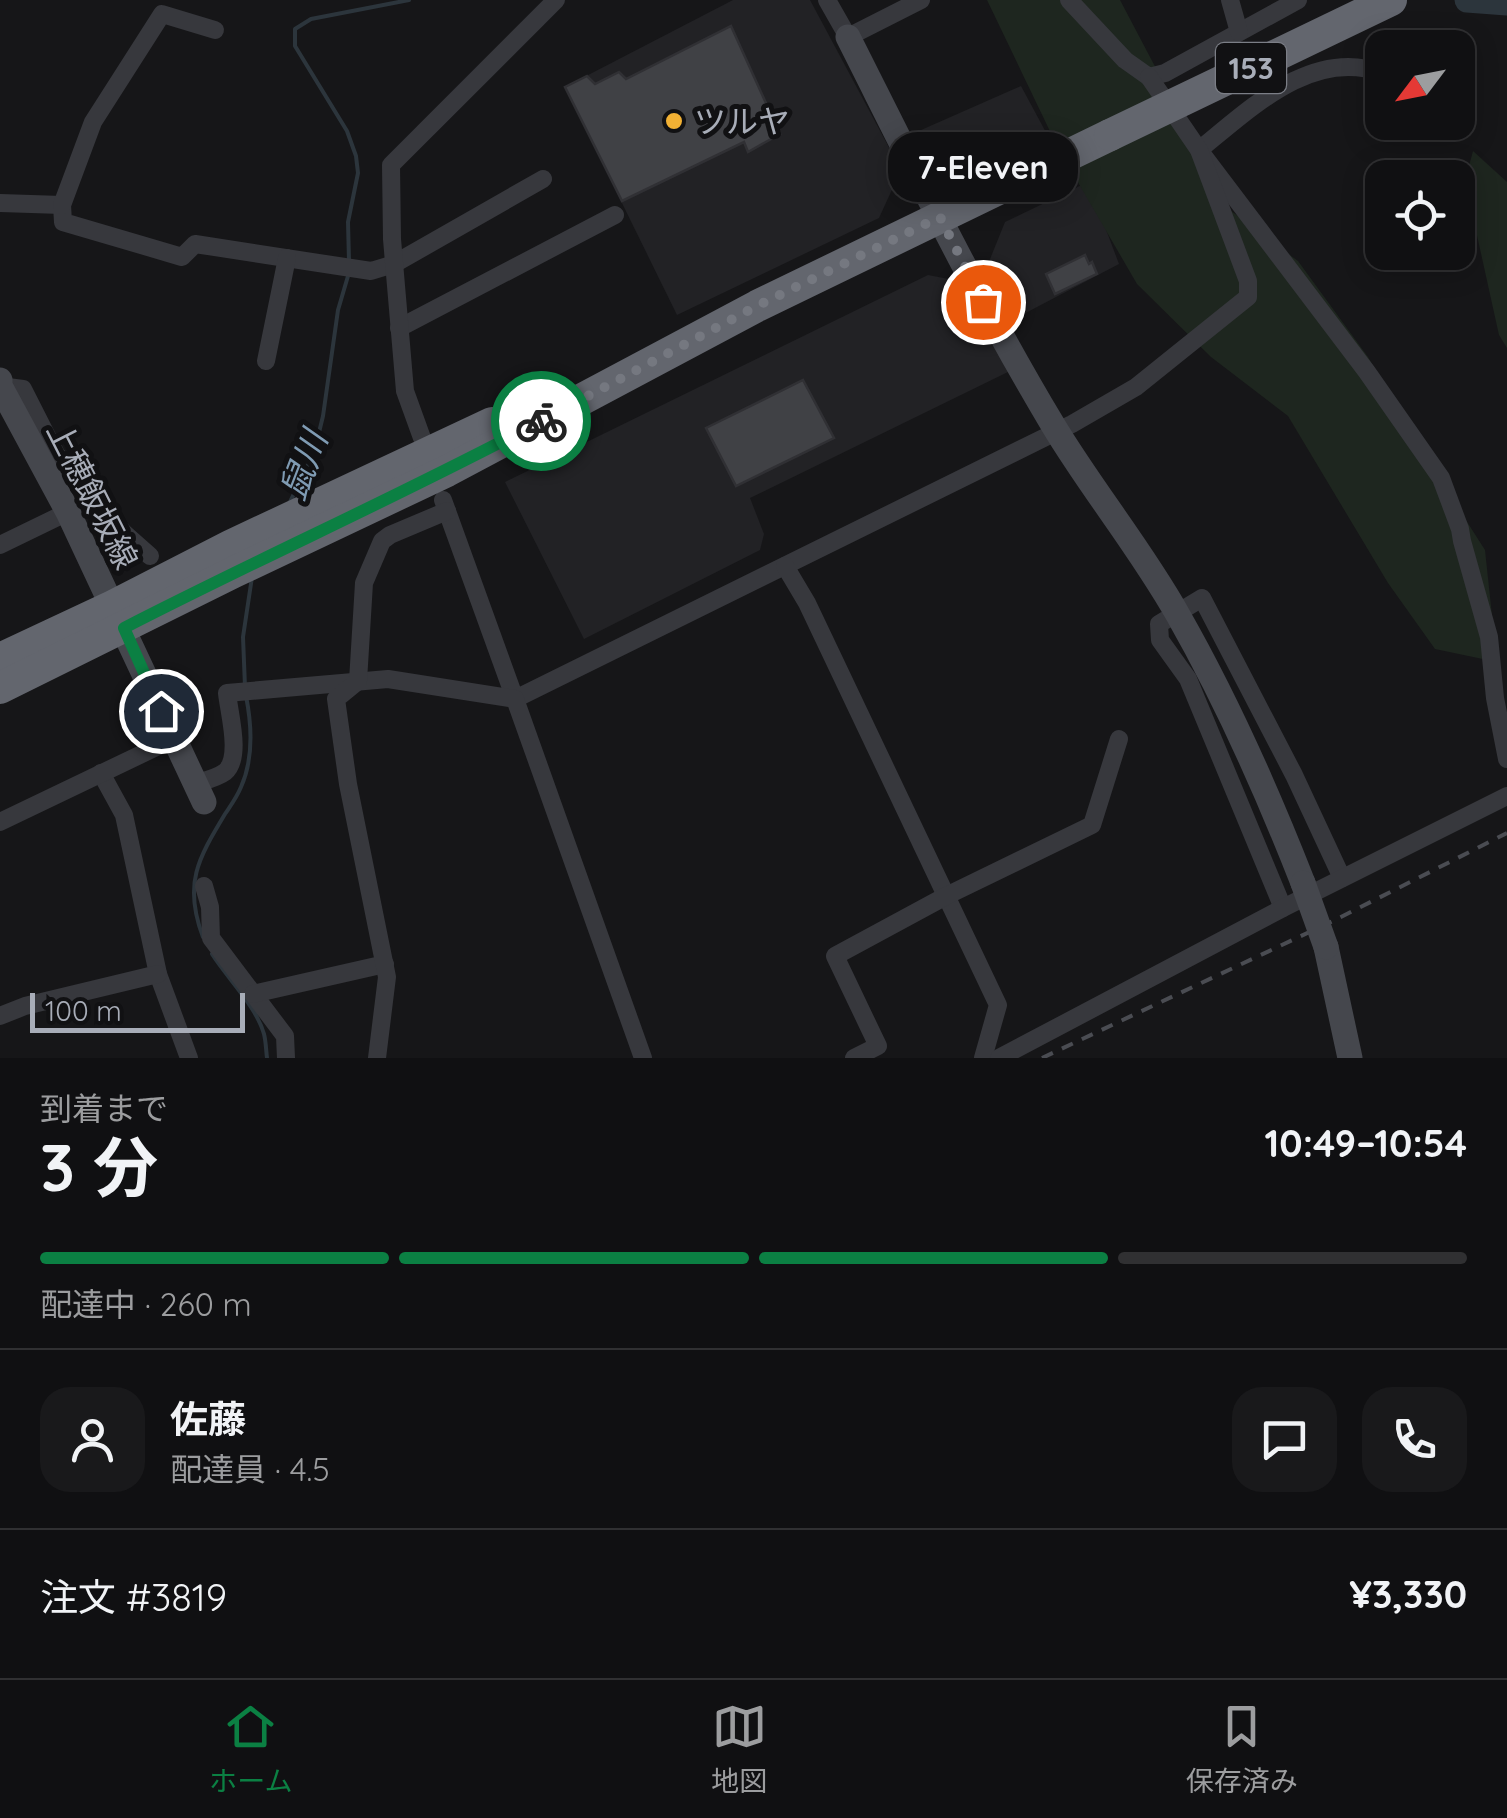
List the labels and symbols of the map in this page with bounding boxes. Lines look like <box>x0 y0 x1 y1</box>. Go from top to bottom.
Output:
north arrow <box>1365 30 1475 140</box>
road number: 153 <box>1216 43 1286 93</box>
place label: ツルヤ <box>694 101 790 141</box>
marker: ツルヤ <box>663 110 685 132</box>
callout: 7-Eleven <box>888 132 1078 202</box>
pin <box>941 260 1026 345</box>
courier <box>491 371 591 471</box>
street label: 上穂飯坂線 <box>39 415 147 575</box>
water label: 鼠川 <box>270 421 338 506</box>
pin <box>119 669 204 754</box>
scale bar <box>30 988 245 1032</box>

